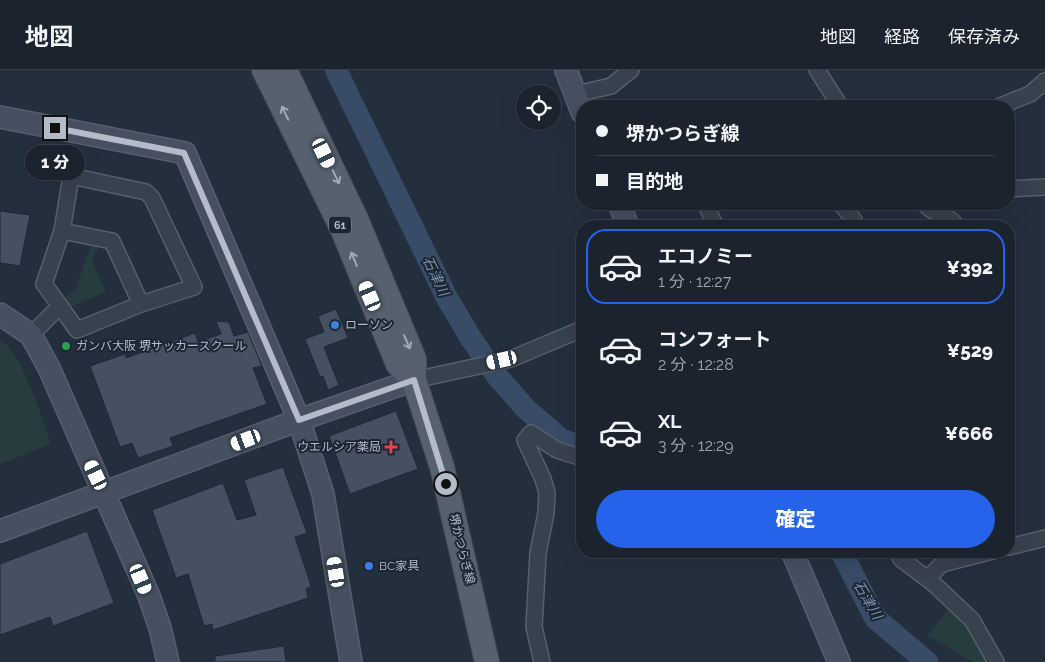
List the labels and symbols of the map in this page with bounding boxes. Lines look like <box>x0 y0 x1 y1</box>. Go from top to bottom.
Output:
one-way arrow <box>280 105 290 120</box>
route end <box>44 117 66 139</box>
car <box>310 136 337 170</box>
callout: 1 分 <box>25 146 85 180</box>
one-way arrow <box>332 169 341 184</box>
road number: 61 <box>329 216 351 234</box>
one-way arrow <box>349 252 358 267</box>
water label: 石津川 <box>420 254 453 300</box>
car <box>357 279 382 313</box>
place label: ローソン <box>345 318 393 332</box>
marker: ローソン <box>329 319 341 331</box>
one-way arrow <box>403 334 413 349</box>
place label: ガンバ大阪 堺サッカースクール <box>76 339 246 353</box>
marker: ガンバ大阪 堺サッカースクール <box>60 340 72 352</box>
car <box>485 349 518 371</box>
car <box>229 428 262 452</box>
place label: ウエルシア薬局 <box>297 440 381 454</box>
marker: ウエルシア薬局 <box>385 441 397 453</box>
car <box>82 458 109 492</box>
route start <box>435 473 457 495</box>
street label: 堺かつらぎ線 <box>446 512 478 586</box>
car <box>326 556 345 588</box>
place label: BC家具 <box>379 559 419 573</box>
marker: BC家具 <box>363 560 375 572</box>
car <box>128 562 153 596</box>
water label: 石津川 <box>850 578 887 624</box>

